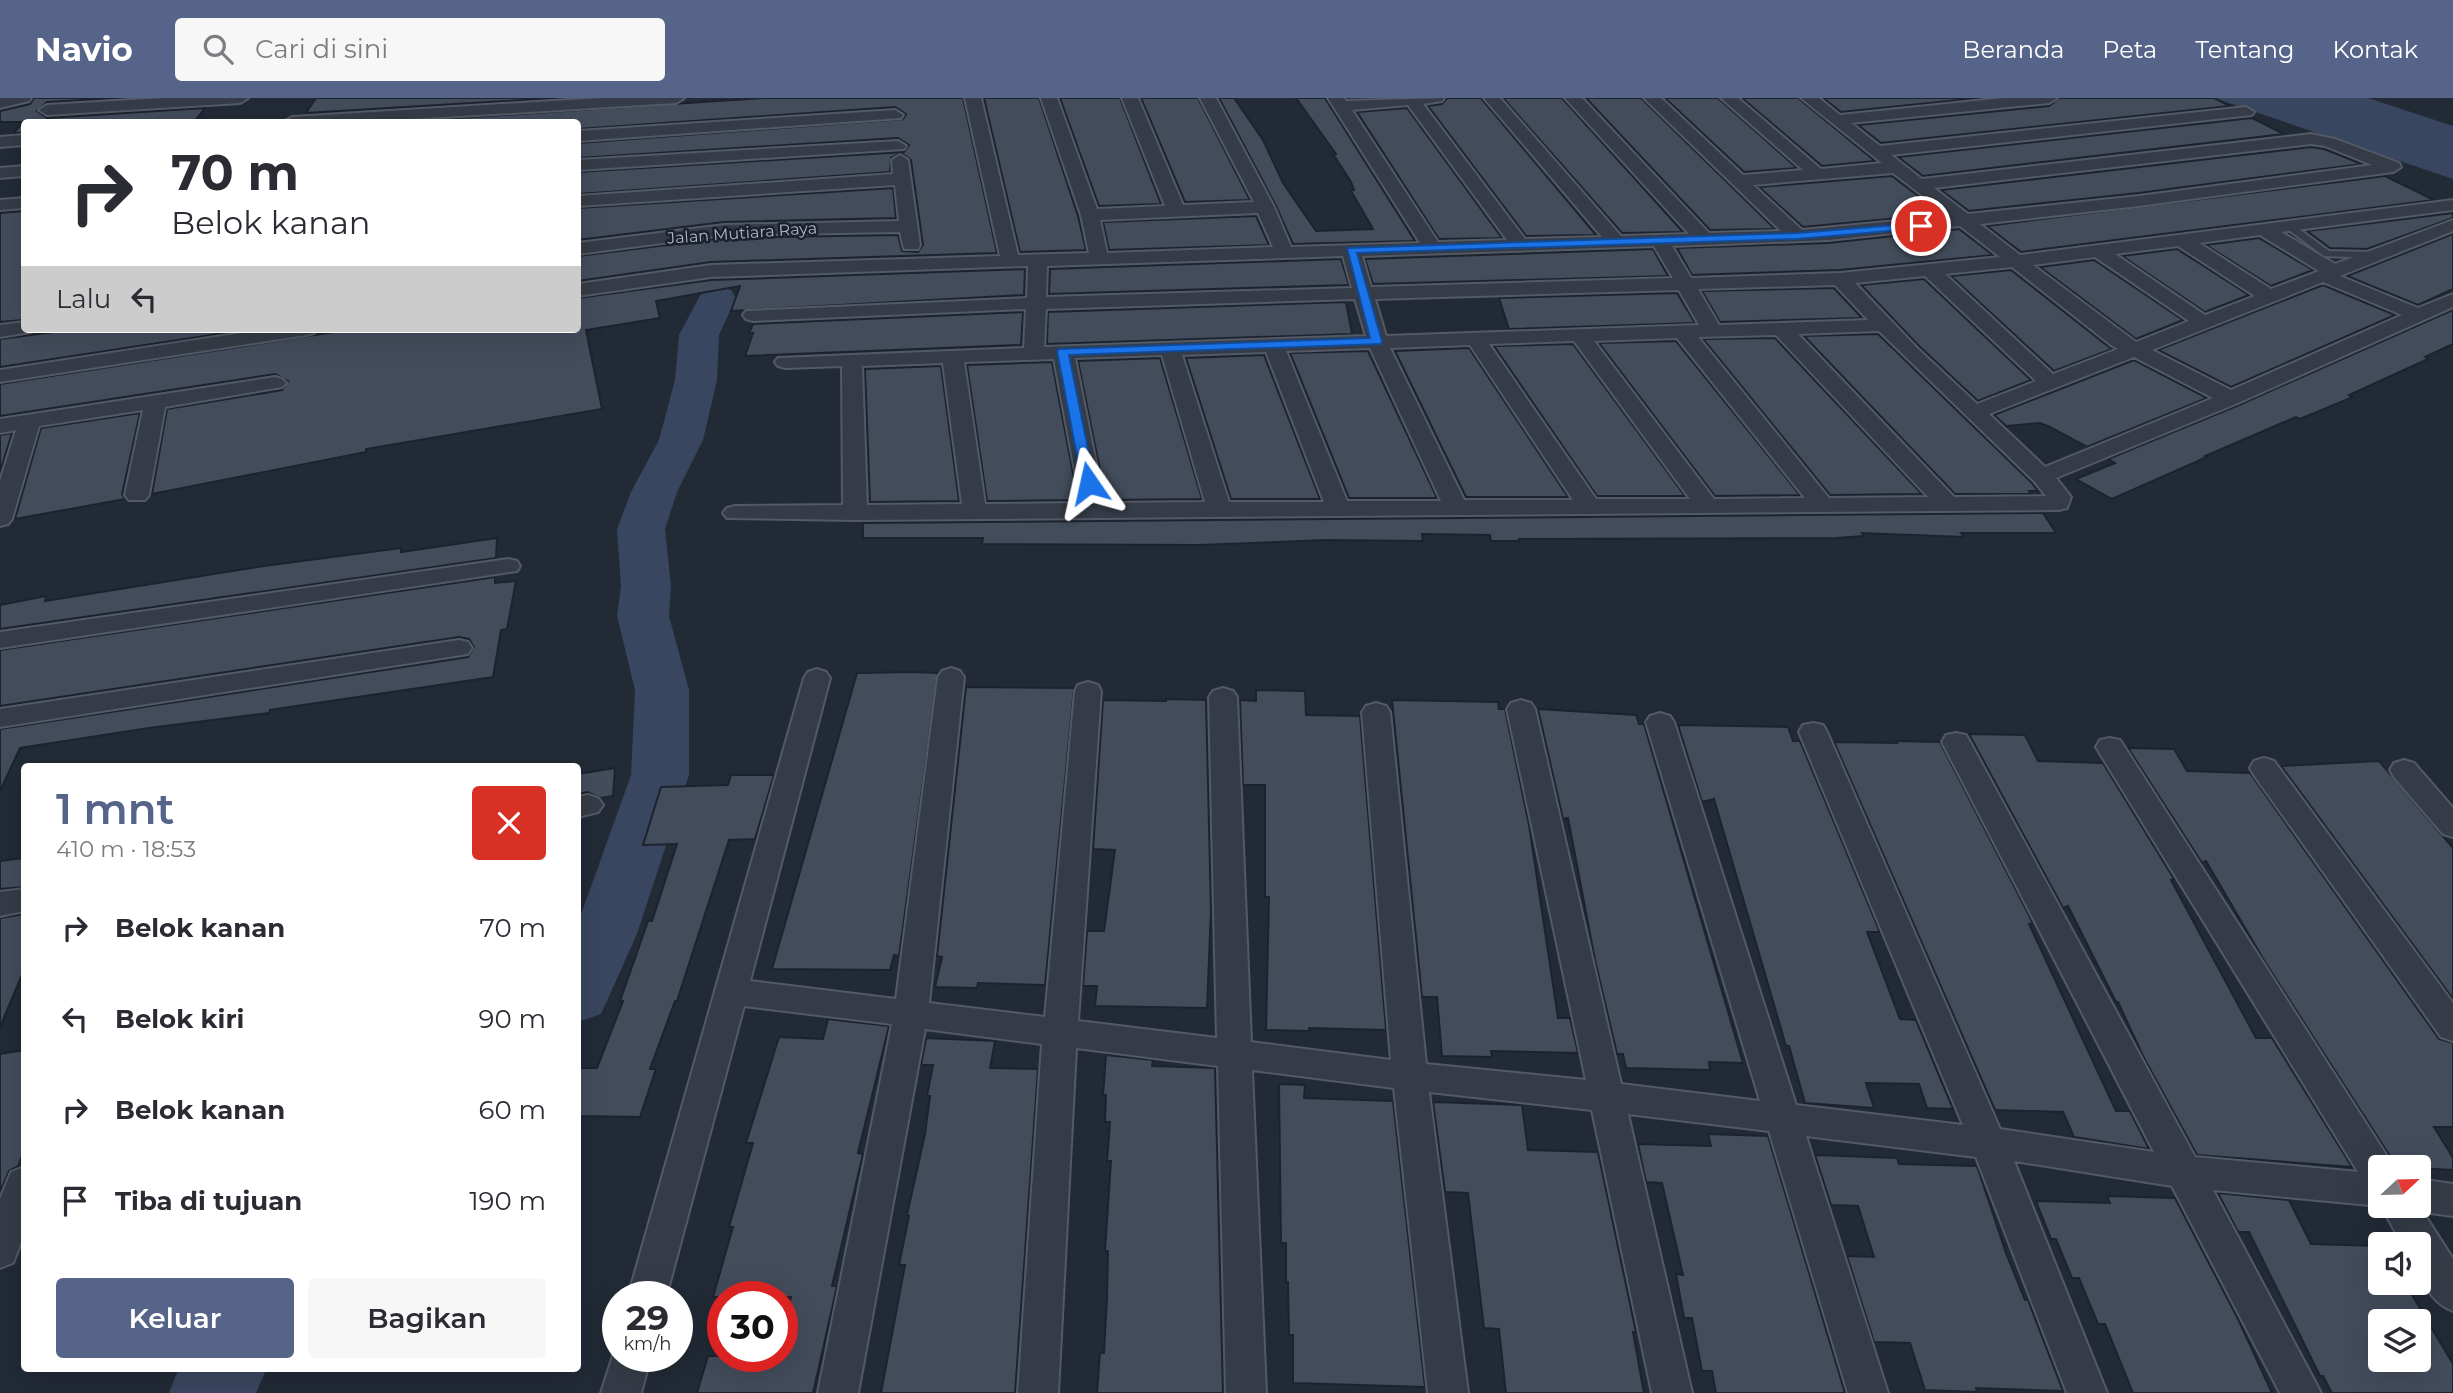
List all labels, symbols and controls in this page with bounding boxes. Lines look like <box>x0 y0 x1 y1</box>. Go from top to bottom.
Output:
search box <box>175 18 665 81</box>
text: Navio <box>35 29 133 69</box>
icon: search <box>199 30 237 68</box>
text: Cari di sini <box>255 33 388 65</box>
text: Beranda <box>1962 35 2064 64</box>
text: Peta <box>2102 35 2157 64</box>
text: Tentang <box>2195 35 2294 64</box>
text: Kontak <box>2332 35 2418 64</box>
text: 70 m <box>171 143 299 202</box>
icon: right <box>56 147 147 238</box>
pin <box>1891 196 1951 256</box>
text: Belok kanan <box>171 203 371 242</box>
icon: arrive <box>1902 207 1940 245</box>
street label: Jalan Mutiara Raya <box>665 218 818 248</box>
icon: left <box>125 280 163 318</box>
text: Lalu <box>56 283 111 315</box>
position arrow <box>1052 446 1126 520</box>
text: 1 mnt <box>56 783 174 835</box>
button: close <box>472 786 546 860</box>
text: 410 m · 18:53 <box>56 835 196 863</box>
icon: right <box>56 909 94 947</box>
text: Belok kanan <box>115 912 285 944</box>
text: 70 m <box>480 912 546 944</box>
icon: left <box>56 1000 94 1038</box>
text: Belok kiri <box>115 1003 244 1035</box>
text: 90 m <box>479 1003 546 1035</box>
icon: right <box>56 1091 94 1129</box>
text: Belok kanan <box>115 1094 285 1126</box>
text: 60 m <box>479 1094 546 1126</box>
north arrow <box>2368 1155 2431 1218</box>
map controls <box>2368 1155 2431 1372</box>
icon: arrive <box>56 1182 94 1220</box>
text: Tiba di tujuan <box>115 1185 302 1217</box>
text: 190 m <box>469 1185 546 1217</box>
button: sound <box>2368 1232 2431 1295</box>
button: Keluar <box>56 1278 294 1358</box>
button: Bagikan <box>308 1278 546 1358</box>
speed limit sign: 30 <box>707 1281 798 1372</box>
text: 29 <box>626 1296 669 1339</box>
button: layers <box>2368 1309 2431 1372</box>
text: km/h <box>623 1333 672 1355</box>

